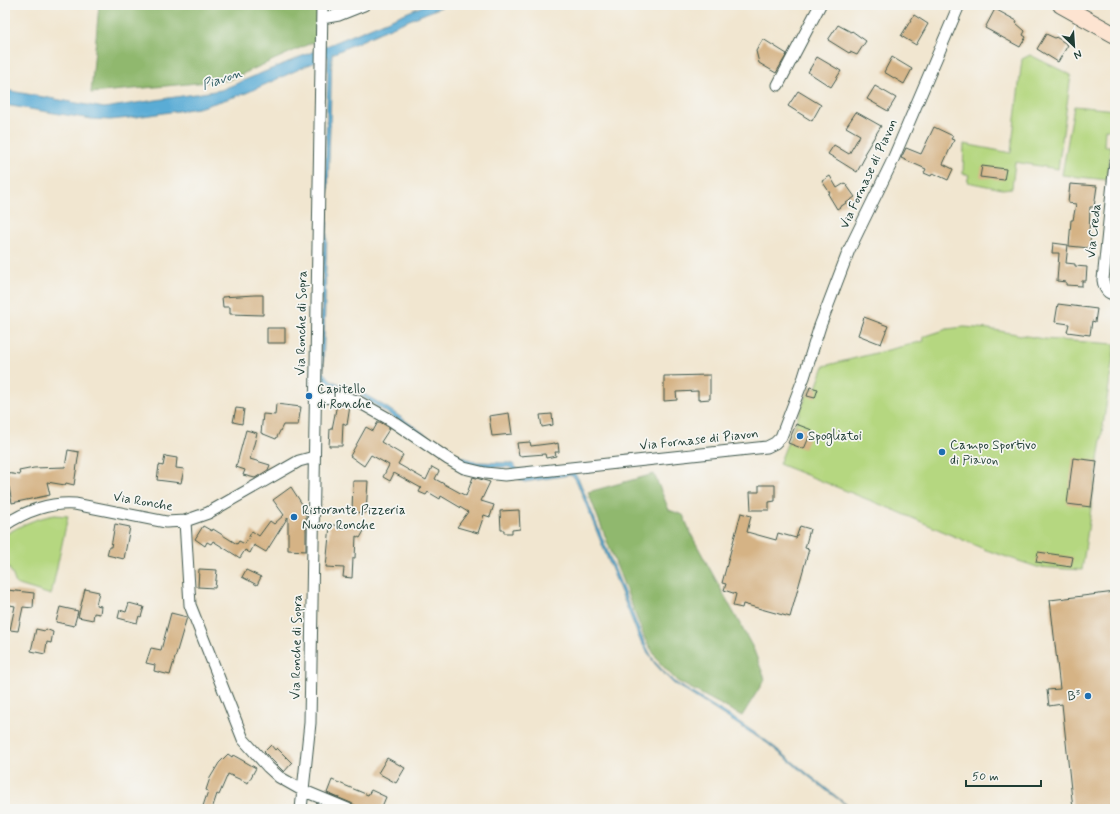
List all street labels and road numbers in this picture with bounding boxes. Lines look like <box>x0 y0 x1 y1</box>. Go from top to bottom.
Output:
street label: Via Fornase di Piavon <box>836 116 902 232</box>
street label: Via Creda <box>1083 203 1105 259</box>
street label: Via Ronche di Sopra <box>293 270 311 376</box>
street label: Via Fornase di Piavon <box>639 425 759 455</box>
street label: Via Ronche <box>112 488 174 516</box>
street label: Via Ronche di Sopra <box>288 594 306 700</box>

